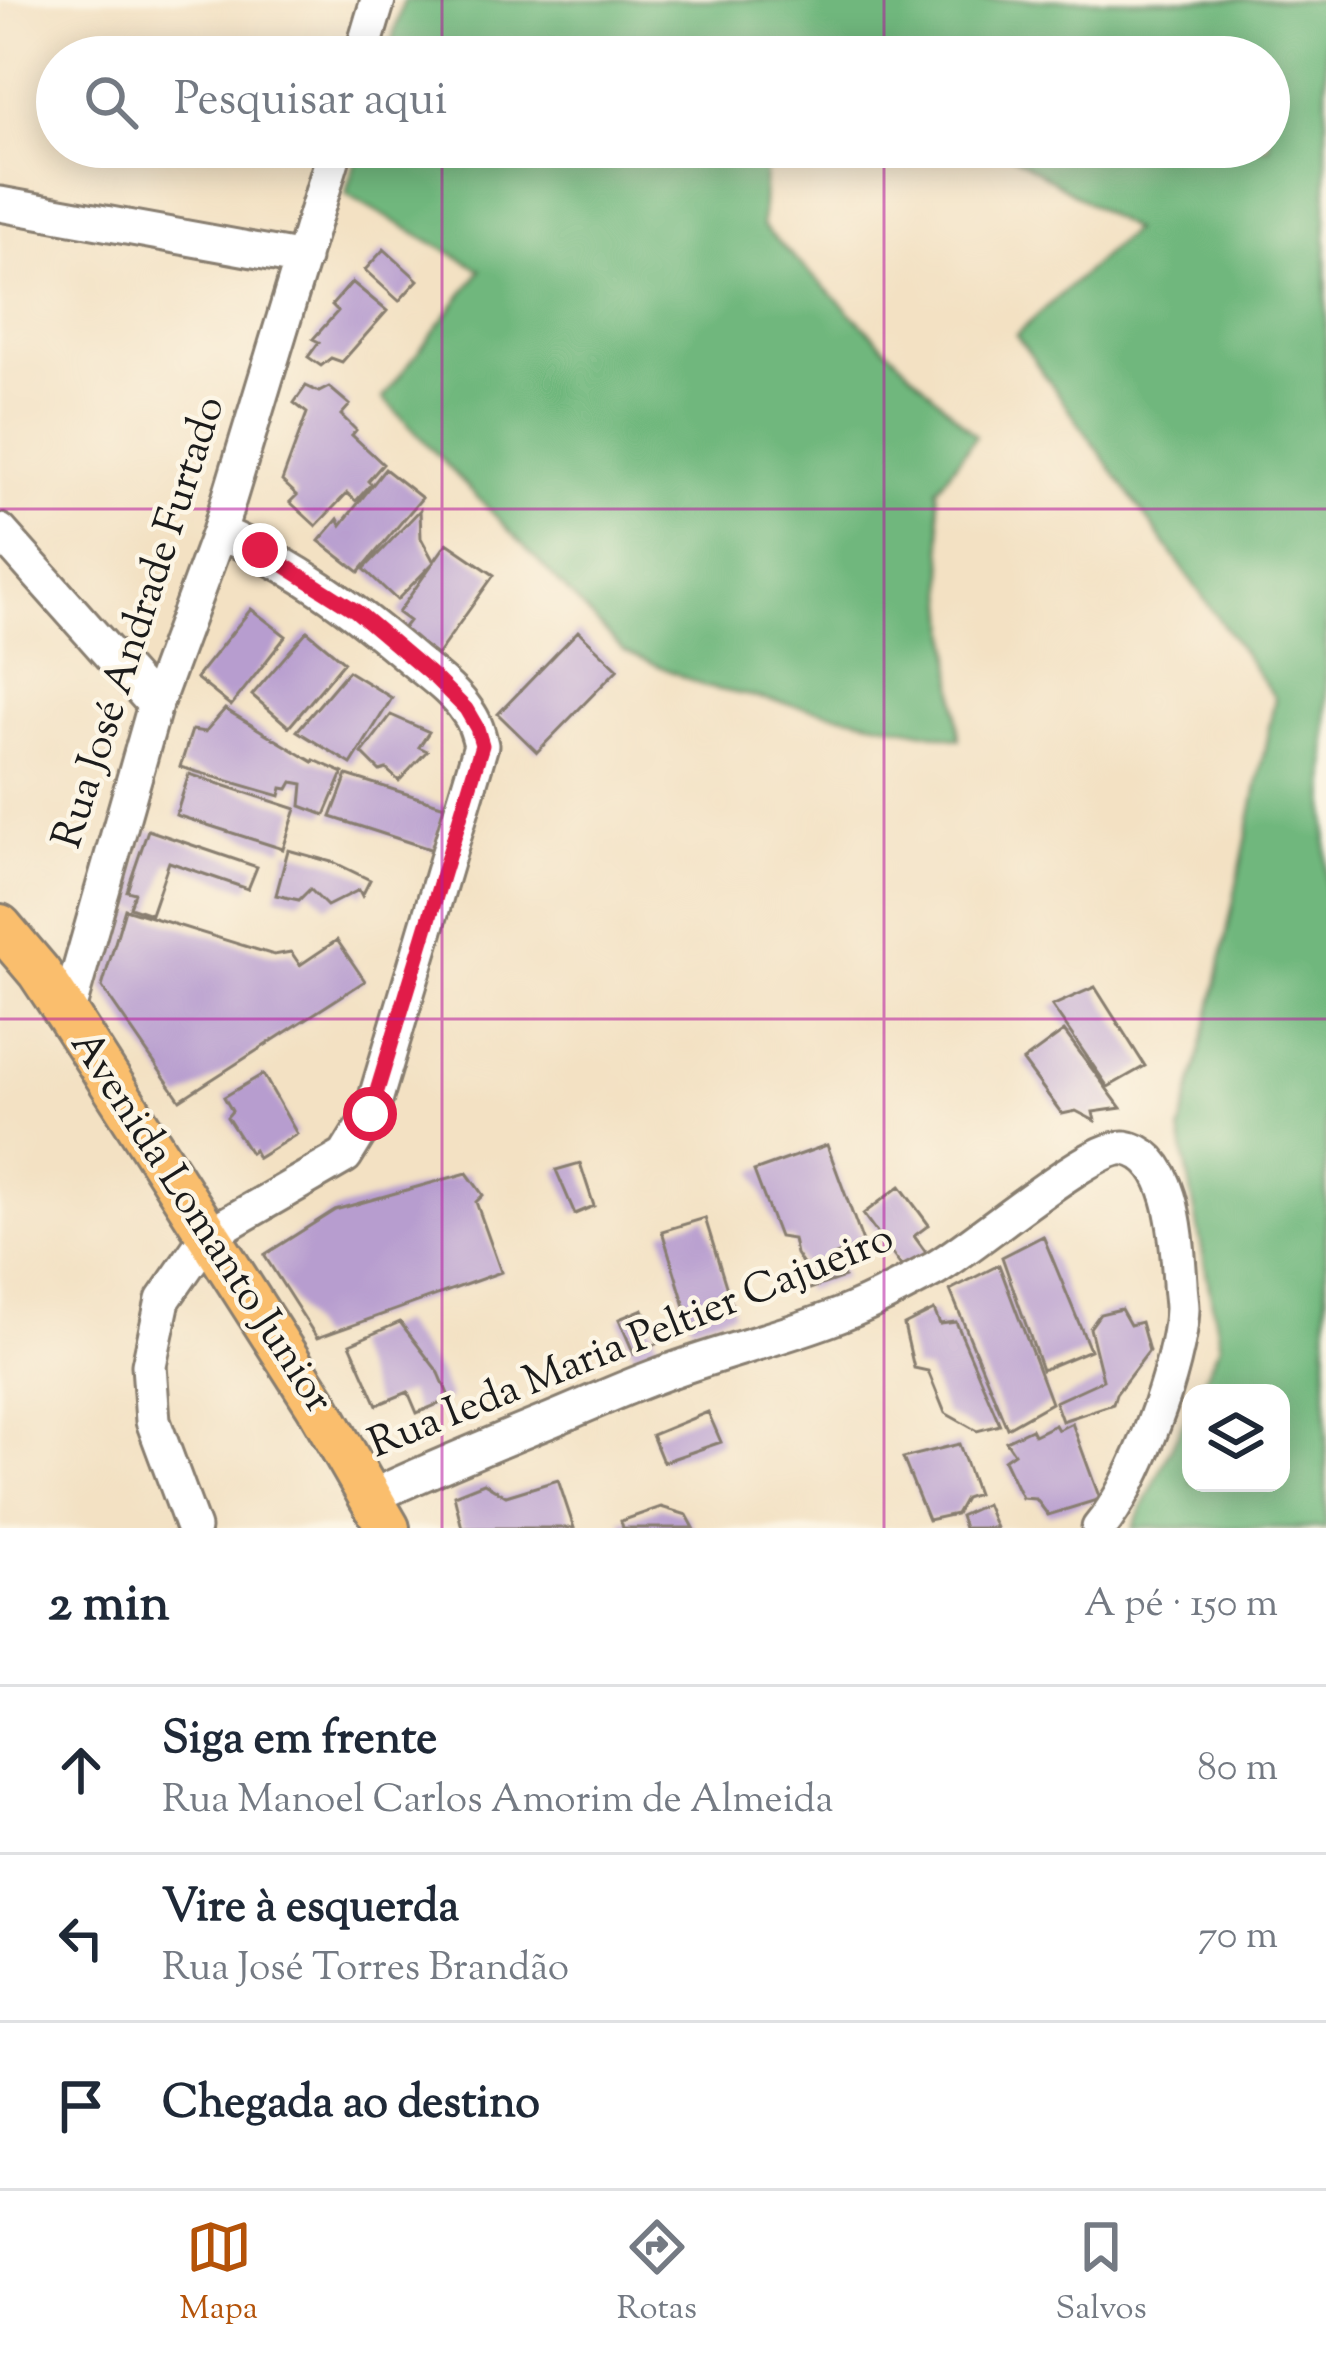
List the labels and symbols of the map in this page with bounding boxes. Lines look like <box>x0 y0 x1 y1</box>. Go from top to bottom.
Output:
street label: Rua José Andrade Furtado <box>40 389 242 857</box>
route end <box>233 523 287 577</box>
street label: Avenida Lomanto Junior <box>54 1020 347 1426</box>
route start <box>343 1087 397 1141</box>
street label: Rua Ieda Maria Peltier Cajueiro <box>361 1210 903 1476</box>

